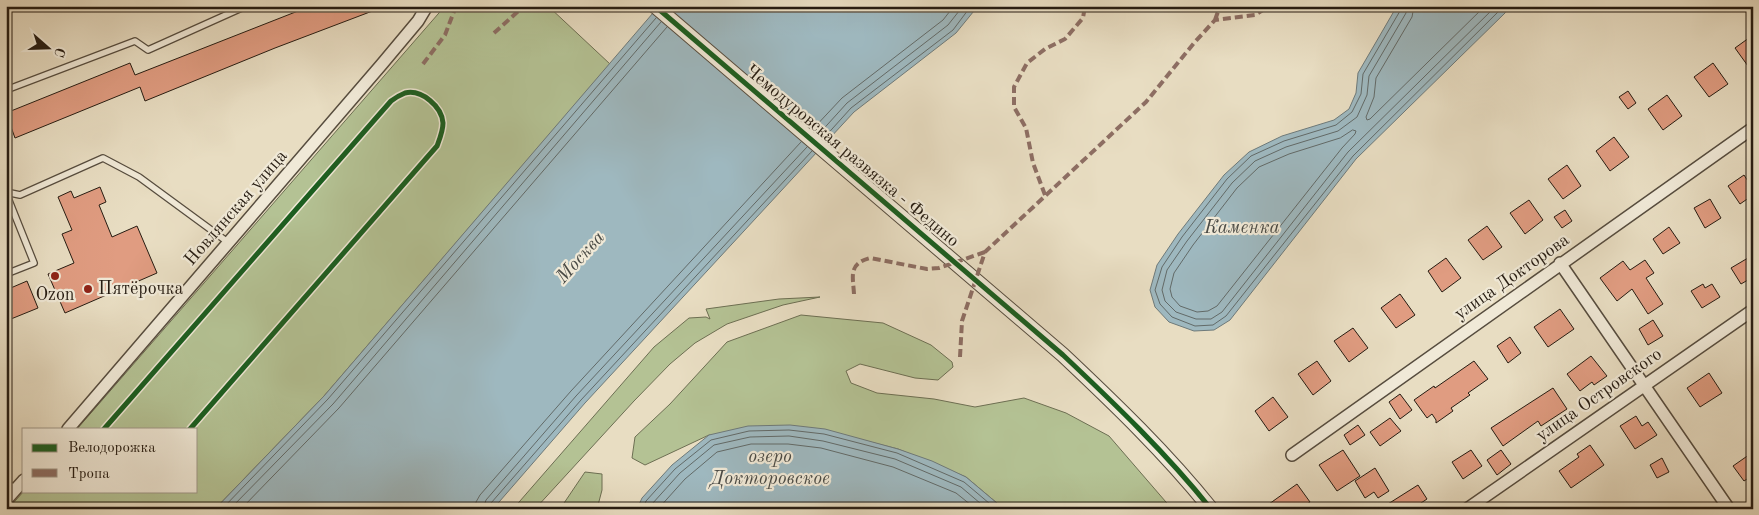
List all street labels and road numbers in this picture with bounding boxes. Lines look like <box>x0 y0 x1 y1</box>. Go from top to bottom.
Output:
street label: Чемодуровская развязка - Федино <box>742 61 962 251</box>
street label: Новлянская улица <box>181 147 291 269</box>
street label: улица Докторова <box>1451 231 1573 323</box>
street label: улица Островского <box>1533 345 1665 445</box>

